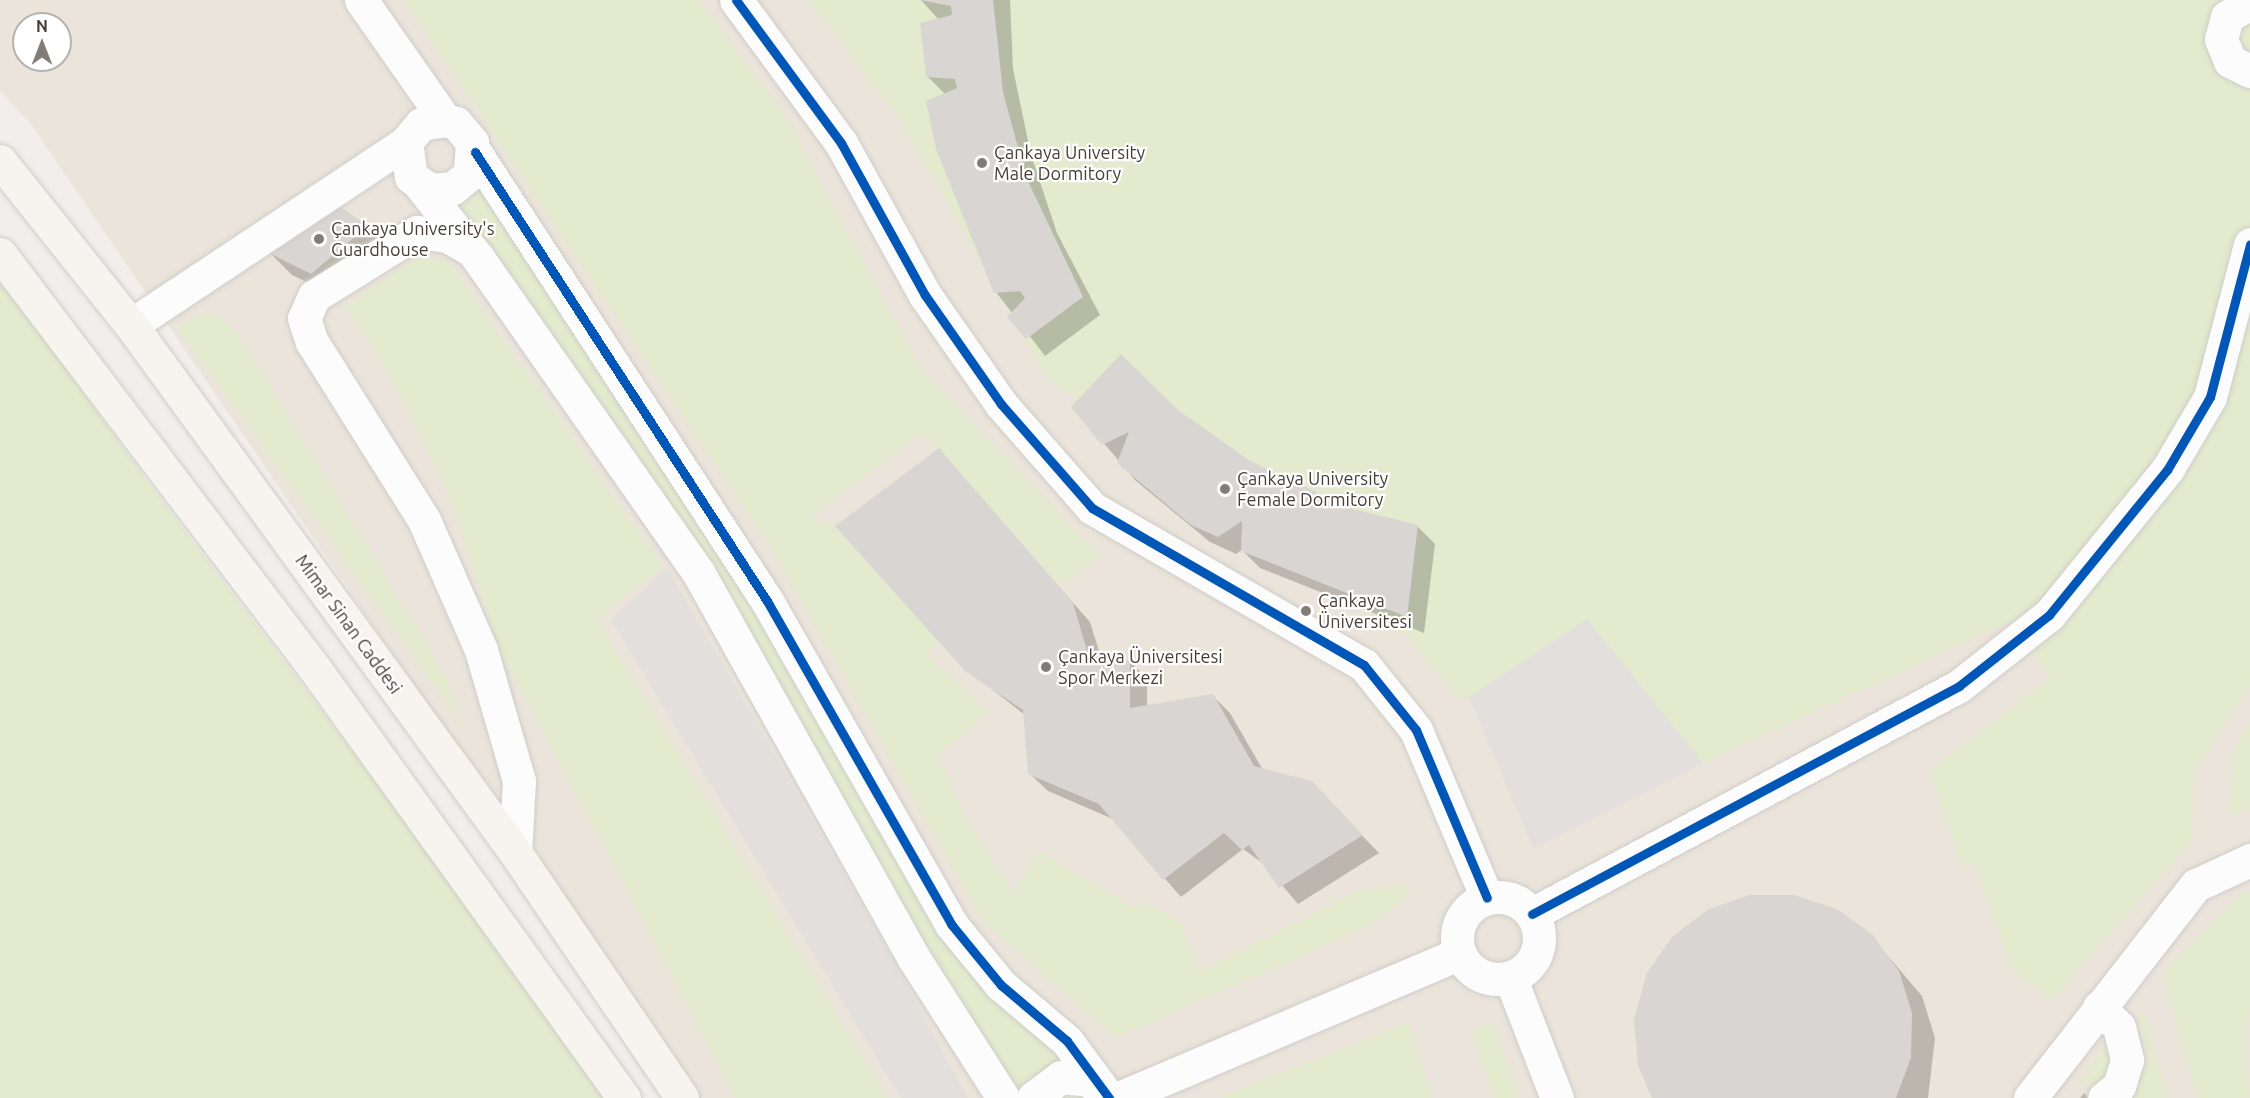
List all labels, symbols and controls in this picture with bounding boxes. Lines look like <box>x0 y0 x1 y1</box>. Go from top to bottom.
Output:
north arrow <box>12 12 72 72</box>
text: N <box>36 17 48 35</box>
place label: Çankaya University Male Dormitory <box>994 142 1145 184</box>
marker: Çankaya University Male Dormitory <box>975 156 989 170</box>
place label: Çankaya University's Guardhouse <box>331 218 494 260</box>
marker: Çankaya University's Guardhouse <box>312 232 326 246</box>
place label: Çankaya University Female Dormitory <box>1237 468 1388 510</box>
marker: Çankaya University Female Dormitory <box>1218 482 1232 496</box>
street label: Mimar Sinan Caddesi <box>291 550 407 698</box>
place label: Çankaya Üniversitesi <box>1318 590 1412 632</box>
marker: Çankaya Üniversitesi <box>1299 604 1313 618</box>
place label: Çankaya Üniversitesi Spor Merkezi <box>1058 646 1223 688</box>
marker: Çankaya Üniversitesi Spor Merkezi <box>1039 660 1053 674</box>

